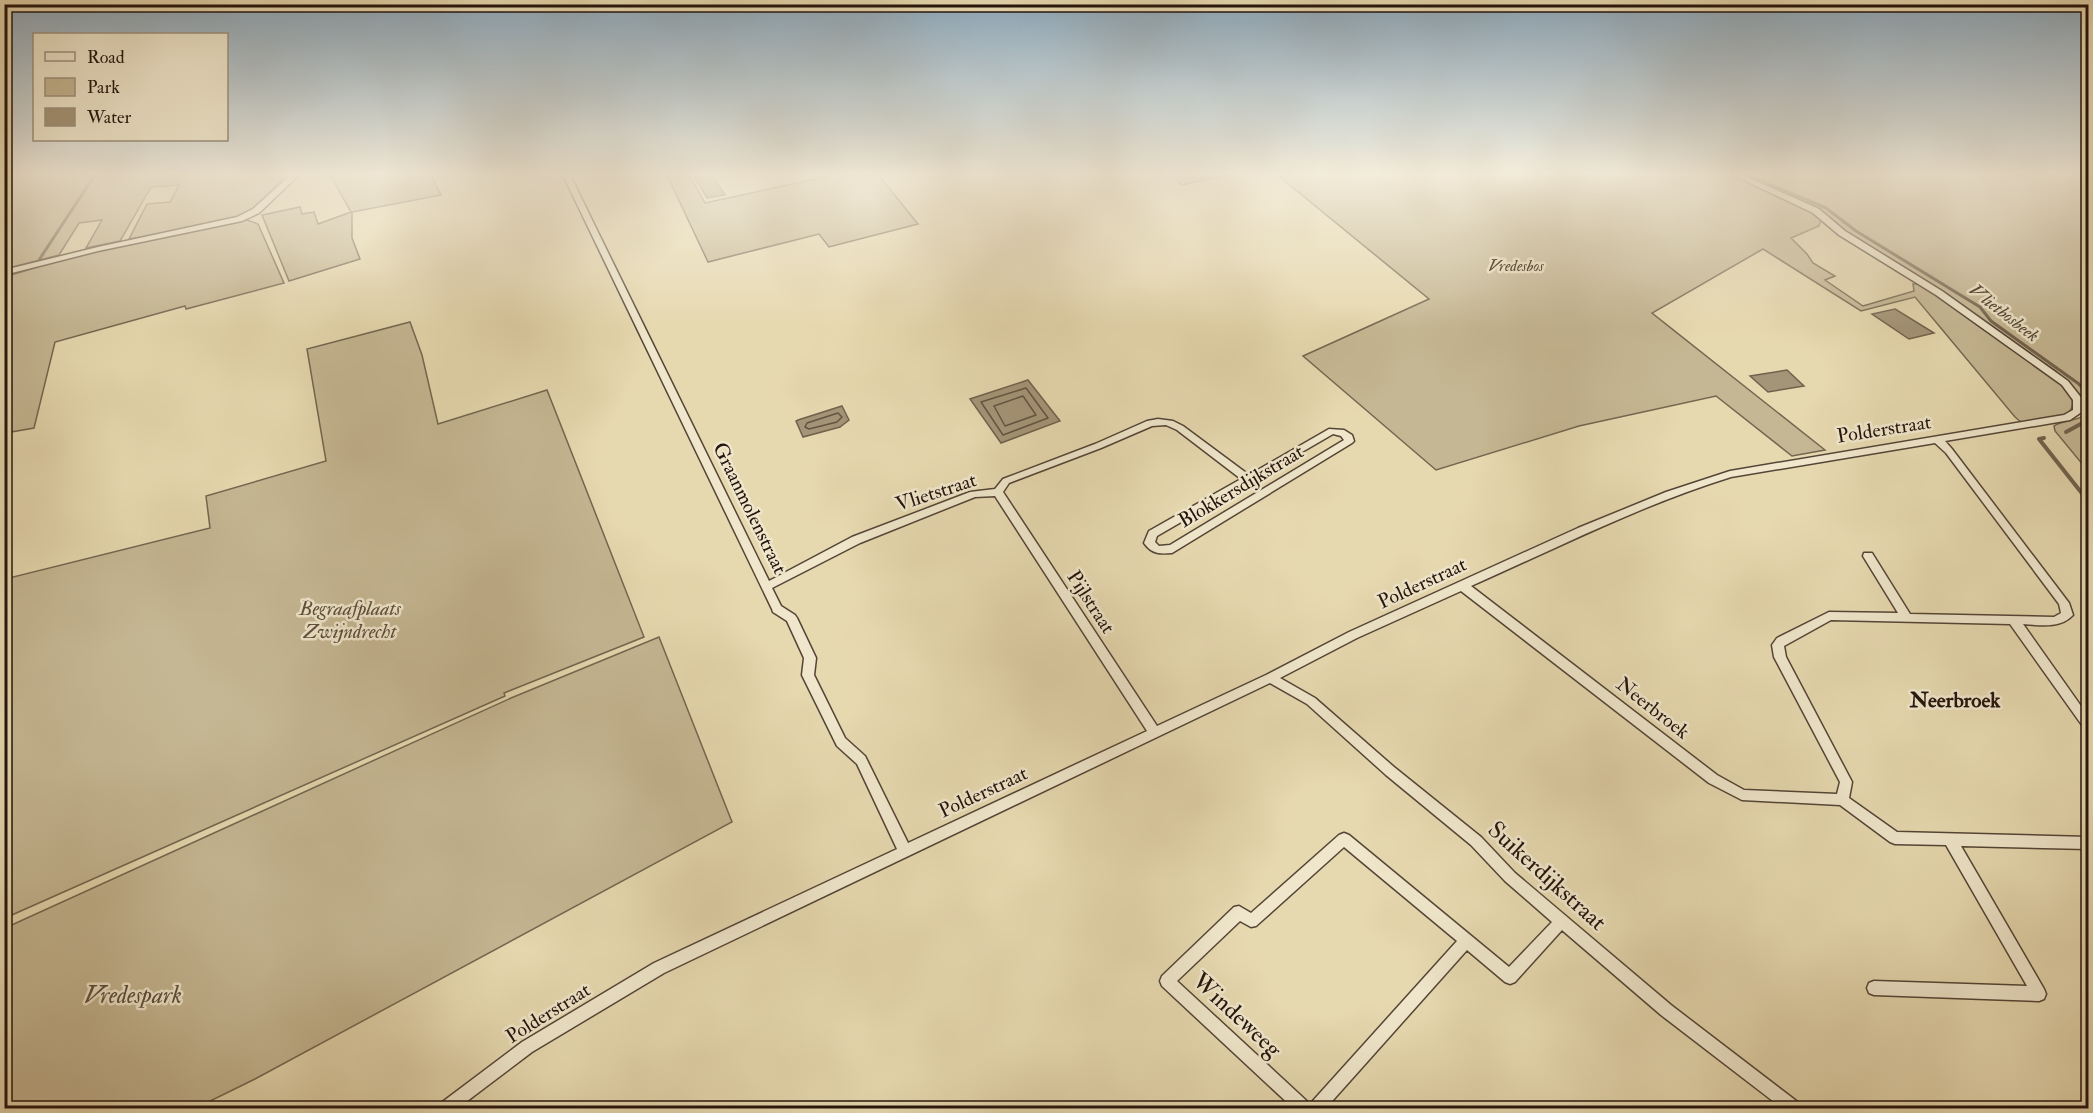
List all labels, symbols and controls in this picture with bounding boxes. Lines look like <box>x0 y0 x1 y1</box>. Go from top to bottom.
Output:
legend <box>33 33 228 141</box>
text: Road <box>87 46 125 69</box>
text: Park <box>87 76 120 99</box>
text: Water <box>86 106 131 129</box>
park label: Vredesbos <box>1488 256 1544 276</box>
water label: Vlietbosbeek <box>1964 279 2044 347</box>
street label: Polderstraat <box>1835 409 1933 449</box>
street label: Graanmolenstraat <box>707 438 793 578</box>
street label: Blokkersdijkstraat <box>1174 439 1309 533</box>
street label: Vlietstraat <box>892 467 980 517</box>
street label: Polderstraat <box>1374 551 1471 614</box>
street label: Pijlstraat <box>1061 566 1121 639</box>
park label: Begraafplaats Zwijndrecht <box>298 596 401 644</box>
street label: Neerbroek <box>1611 672 1695 745</box>
district label: Neerbroek <box>1909 687 2001 714</box>
street label: Polderstraat <box>935 760 1032 823</box>
street label: Suikerdijkstraat <box>1481 815 1613 938</box>
street label: Windeweeg <box>1185 965 1289 1065</box>
street label: Polderstraat <box>501 977 595 1049</box>
park label: Vredespark <box>84 980 182 1011</box>

